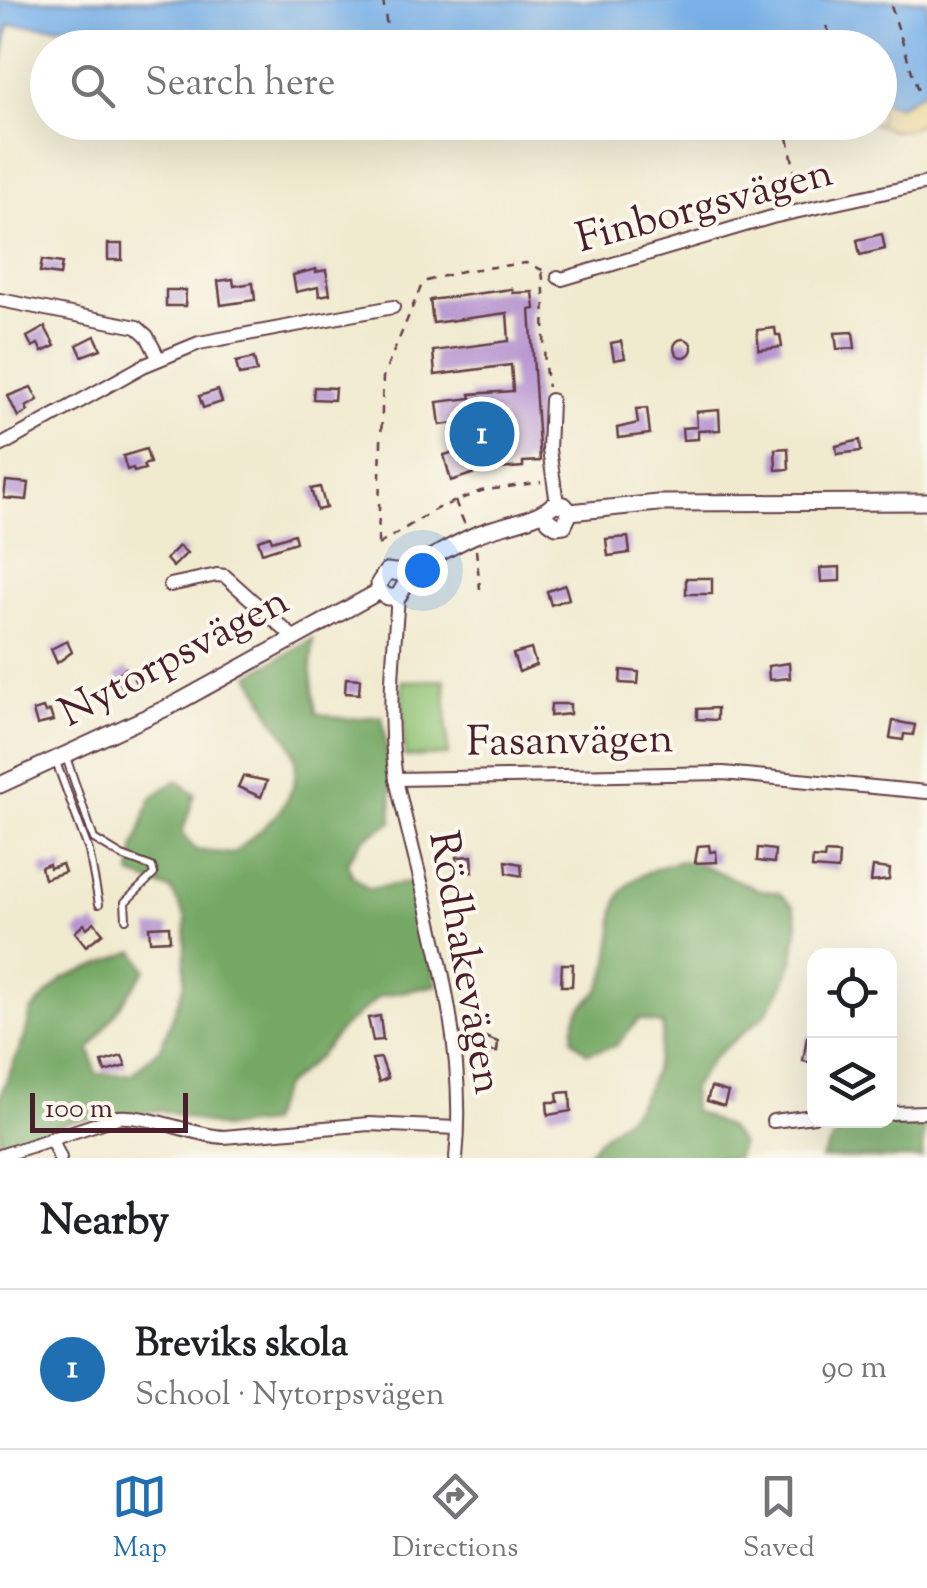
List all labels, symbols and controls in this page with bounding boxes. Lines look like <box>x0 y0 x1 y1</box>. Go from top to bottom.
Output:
search box <box>30 30 897 140</box>
icon: search <box>65 58 120 113</box>
text: Search here <box>145 58 336 112</box>
street label: Finborgsvägen <box>570 145 840 271</box>
pin: 1 <box>450 396 514 472</box>
your location <box>397 545 448 596</box>
street label: Nytorpsvägen <box>49 573 301 745</box>
street label: Fasanvägen <box>466 711 674 775</box>
street label: Rödhakevägen <box>410 827 516 1099</box>
map controls <box>807 948 897 1128</box>
button: locate <box>807 948 897 1038</box>
button: layers <box>807 1038 897 1128</box>
scale bar <box>30 1088 188 1132</box>
text: 100 m <box>45 1090 113 1130</box>
text: Nearby <box>40 1193 169 1253</box>
text: Breviks skola <box>135 1319 348 1373</box>
text: 1 <box>67 1346 78 1392</box>
text: 90 m <box>821 1346 887 1392</box>
text: School · Nytorpsvägen <box>135 1373 445 1419</box>
tab: Map <box>112 1469 167 1569</box>
tab: Directions <box>392 1469 518 1569</box>
tab: Saved <box>743 1469 815 1569</box>

